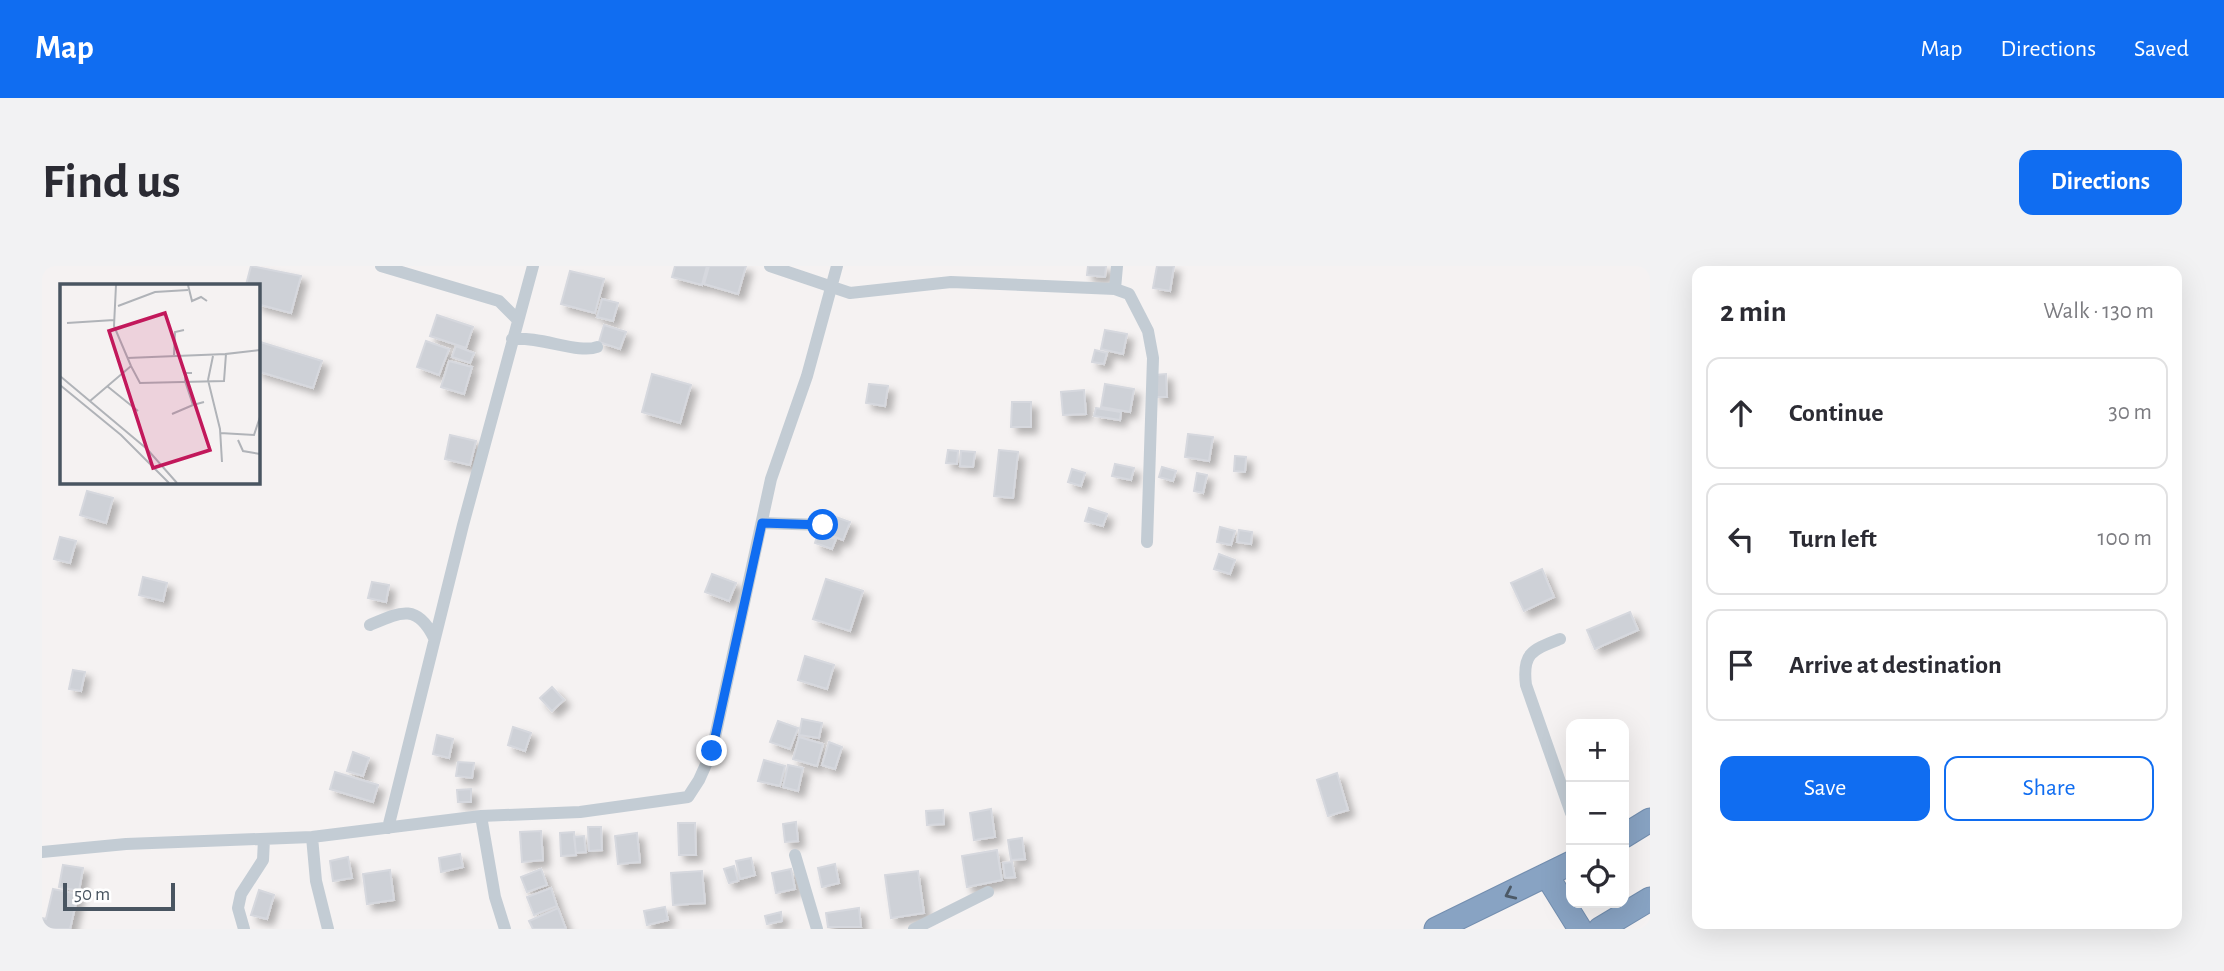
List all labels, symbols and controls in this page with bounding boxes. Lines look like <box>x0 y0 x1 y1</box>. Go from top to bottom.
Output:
text: Map <box>35 32 94 65</box>
text: Map <box>1920 37 1962 61</box>
text: Directions <box>2000 37 2096 61</box>
text: Saved <box>2134 37 2189 61</box>
button: Directions <box>2019 150 2182 215</box>
text: Find us <box>42 158 181 207</box>
inset map <box>60 284 259 483</box>
text: 2 min <box>1720 297 1787 327</box>
text: Walk · 130 m <box>2043 300 2154 323</box>
icon: ahead <box>1722 394 1760 432</box>
text: Continue <box>1789 400 1884 426</box>
text: 30 m <box>2108 401 2152 424</box>
route start <box>807 509 838 540</box>
icon: left <box>1722 520 1760 558</box>
text: Turn left <box>1789 526 1877 552</box>
text: 100 m <box>2098 527 2152 550</box>
icon: arrive <box>1722 646 1760 684</box>
text: Arrive at destination <box>1789 652 2002 678</box>
map controls <box>1566 719 1629 908</box>
button: + <box>1566 719 1629 782</box>
route end <box>696 735 727 766</box>
button: Save <box>1720 756 1930 821</box>
button: Share <box>1944 756 2154 821</box>
button: − <box>1566 782 1629 845</box>
button: locate <box>1566 845 1629 908</box>
scale bar <box>63 880 175 912</box>
text: 50 m <box>74 885 110 904</box>
one-way arrow <box>1505 886 1517 900</box>

